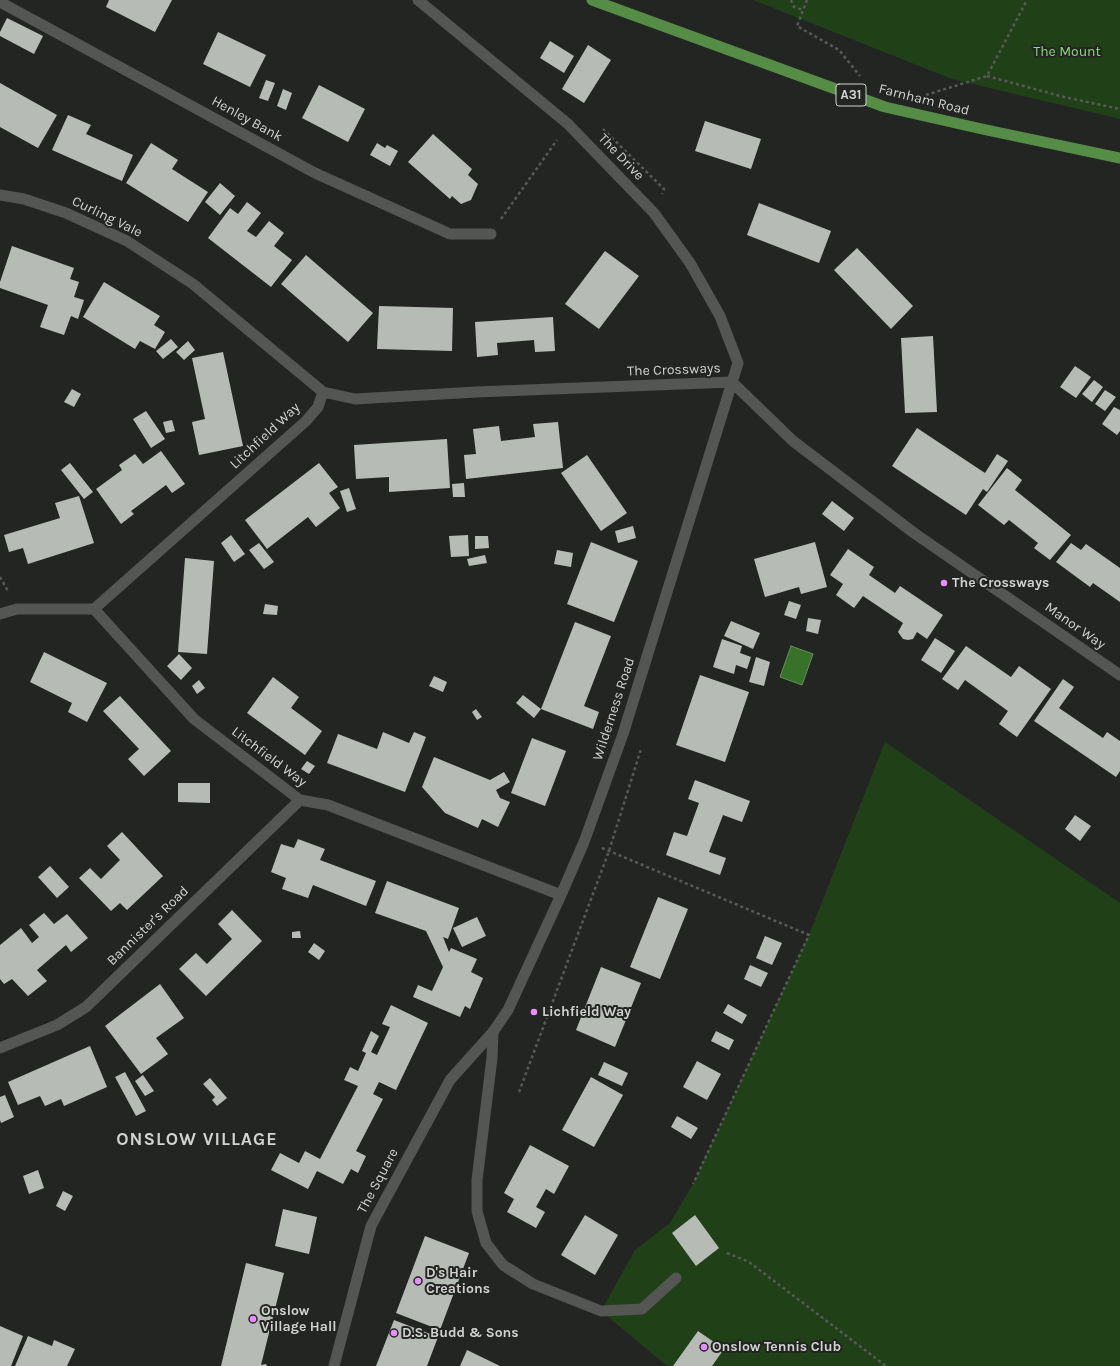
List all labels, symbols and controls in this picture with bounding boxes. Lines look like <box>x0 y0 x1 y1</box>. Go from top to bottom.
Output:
park label: The Mount <box>1033 44 1101 60</box>
street label: Farnham Road <box>877 81 971 119</box>
road number: A31 <box>836 84 866 106</box>
street label: Henley Bank <box>209 93 285 145</box>
street label: The Drive <box>595 130 647 184</box>
street label: Curling Vale <box>69 193 145 241</box>
street label: The Crossways <box>627 360 721 380</box>
street label: Litchfield Way <box>226 399 304 473</box>
place label: The Crossways <box>952 575 1049 591</box>
marker: The Crossways <box>939 578 949 588</box>
street label: Manor Way <box>1041 599 1109 653</box>
street label: Wilderness Road <box>589 655 639 763</box>
street label: Litchfield Way <box>228 723 310 791</box>
street label: Bannister's Road <box>104 883 192 969</box>
place label: Lichfield Way <box>542 1004 631 1020</box>
marker: Lichfield Way <box>529 1007 539 1017</box>
district label: ONSLOW VILLAGE <box>116 1129 278 1151</box>
street label: The Square <box>354 1146 402 1216</box>
place label: D's Hair Creations <box>426 1265 490 1298</box>
marker: D's Hair Creations <box>413 1276 423 1286</box>
place label: Onslow Village Hall <box>261 1303 336 1336</box>
marker: Onslow Village Hall <box>248 1314 258 1324</box>
place label: D.S. Budd & Sons <box>402 1325 519 1341</box>
marker: D.S. Budd & Sons <box>389 1328 399 1338</box>
place label: Onslow Tennis Club <box>712 1339 841 1355</box>
marker: Onslow Tennis Club <box>699 1342 709 1352</box>

